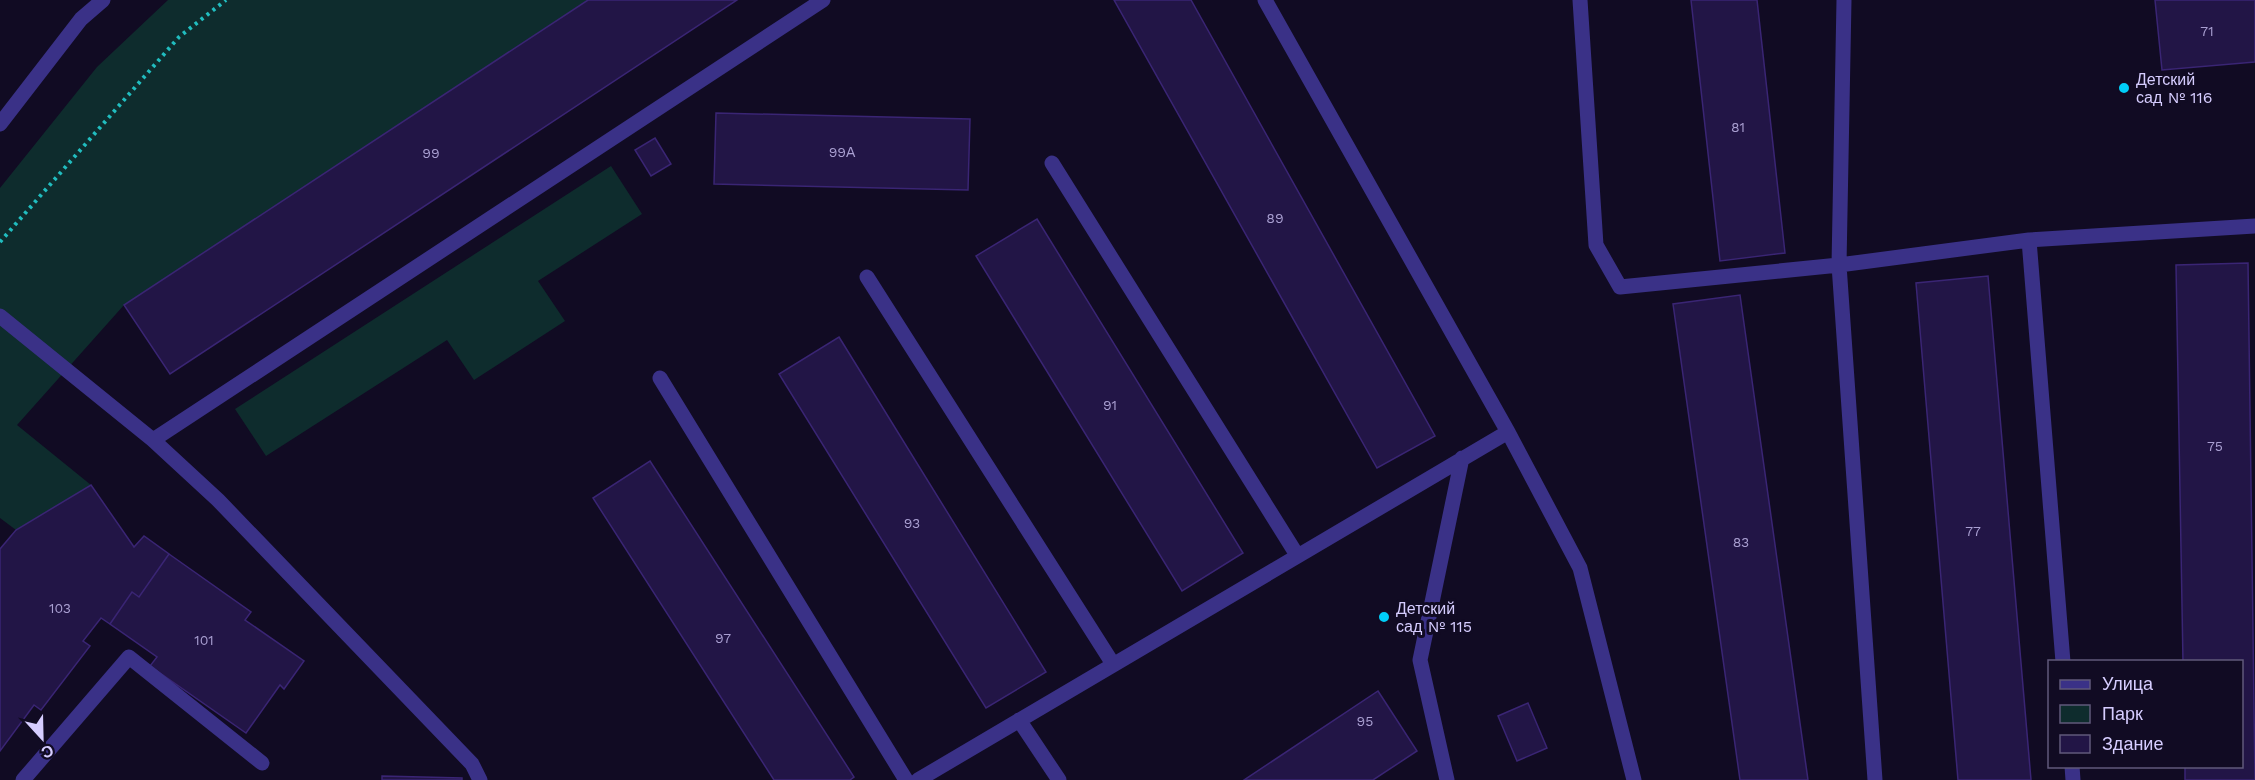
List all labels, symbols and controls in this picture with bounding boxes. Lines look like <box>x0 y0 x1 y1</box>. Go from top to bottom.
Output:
house number: 71 <box>2200 23 2214 39</box>
place label: Детский сад № 116 <box>2136 70 2213 107</box>
marker: Детский сад № 116 <box>2117 81 2131 95</box>
house number: 81 <box>1731 119 1745 135</box>
house number: 99А <box>829 144 856 160</box>
house number: 99 <box>422 145 440 161</box>
house number: 89 <box>1266 210 1284 226</box>
house number: 91 <box>1103 397 1117 413</box>
house number: 75 <box>2207 438 2223 454</box>
house number: 93 <box>904 515 920 531</box>
house number: 77 <box>1965 523 1981 539</box>
house number: 83 <box>1733 534 1749 550</box>
place label: Детский сад № 115 <box>1396 599 1472 636</box>
house number: 103 <box>49 600 71 616</box>
marker: Детский сад № 115 <box>1377 610 1391 624</box>
house number: 97 <box>715 630 731 646</box>
house number: 101 <box>194 632 214 648</box>
legend <box>2048 660 2243 768</box>
text: Улица <box>2102 673 2154 694</box>
text: Парк <box>2102 703 2143 724</box>
north arrow <box>12 708 72 768</box>
house number: 95 <box>1357 713 1373 729</box>
text: Здание <box>2102 733 2163 754</box>
text: С <box>38 740 56 763</box>

